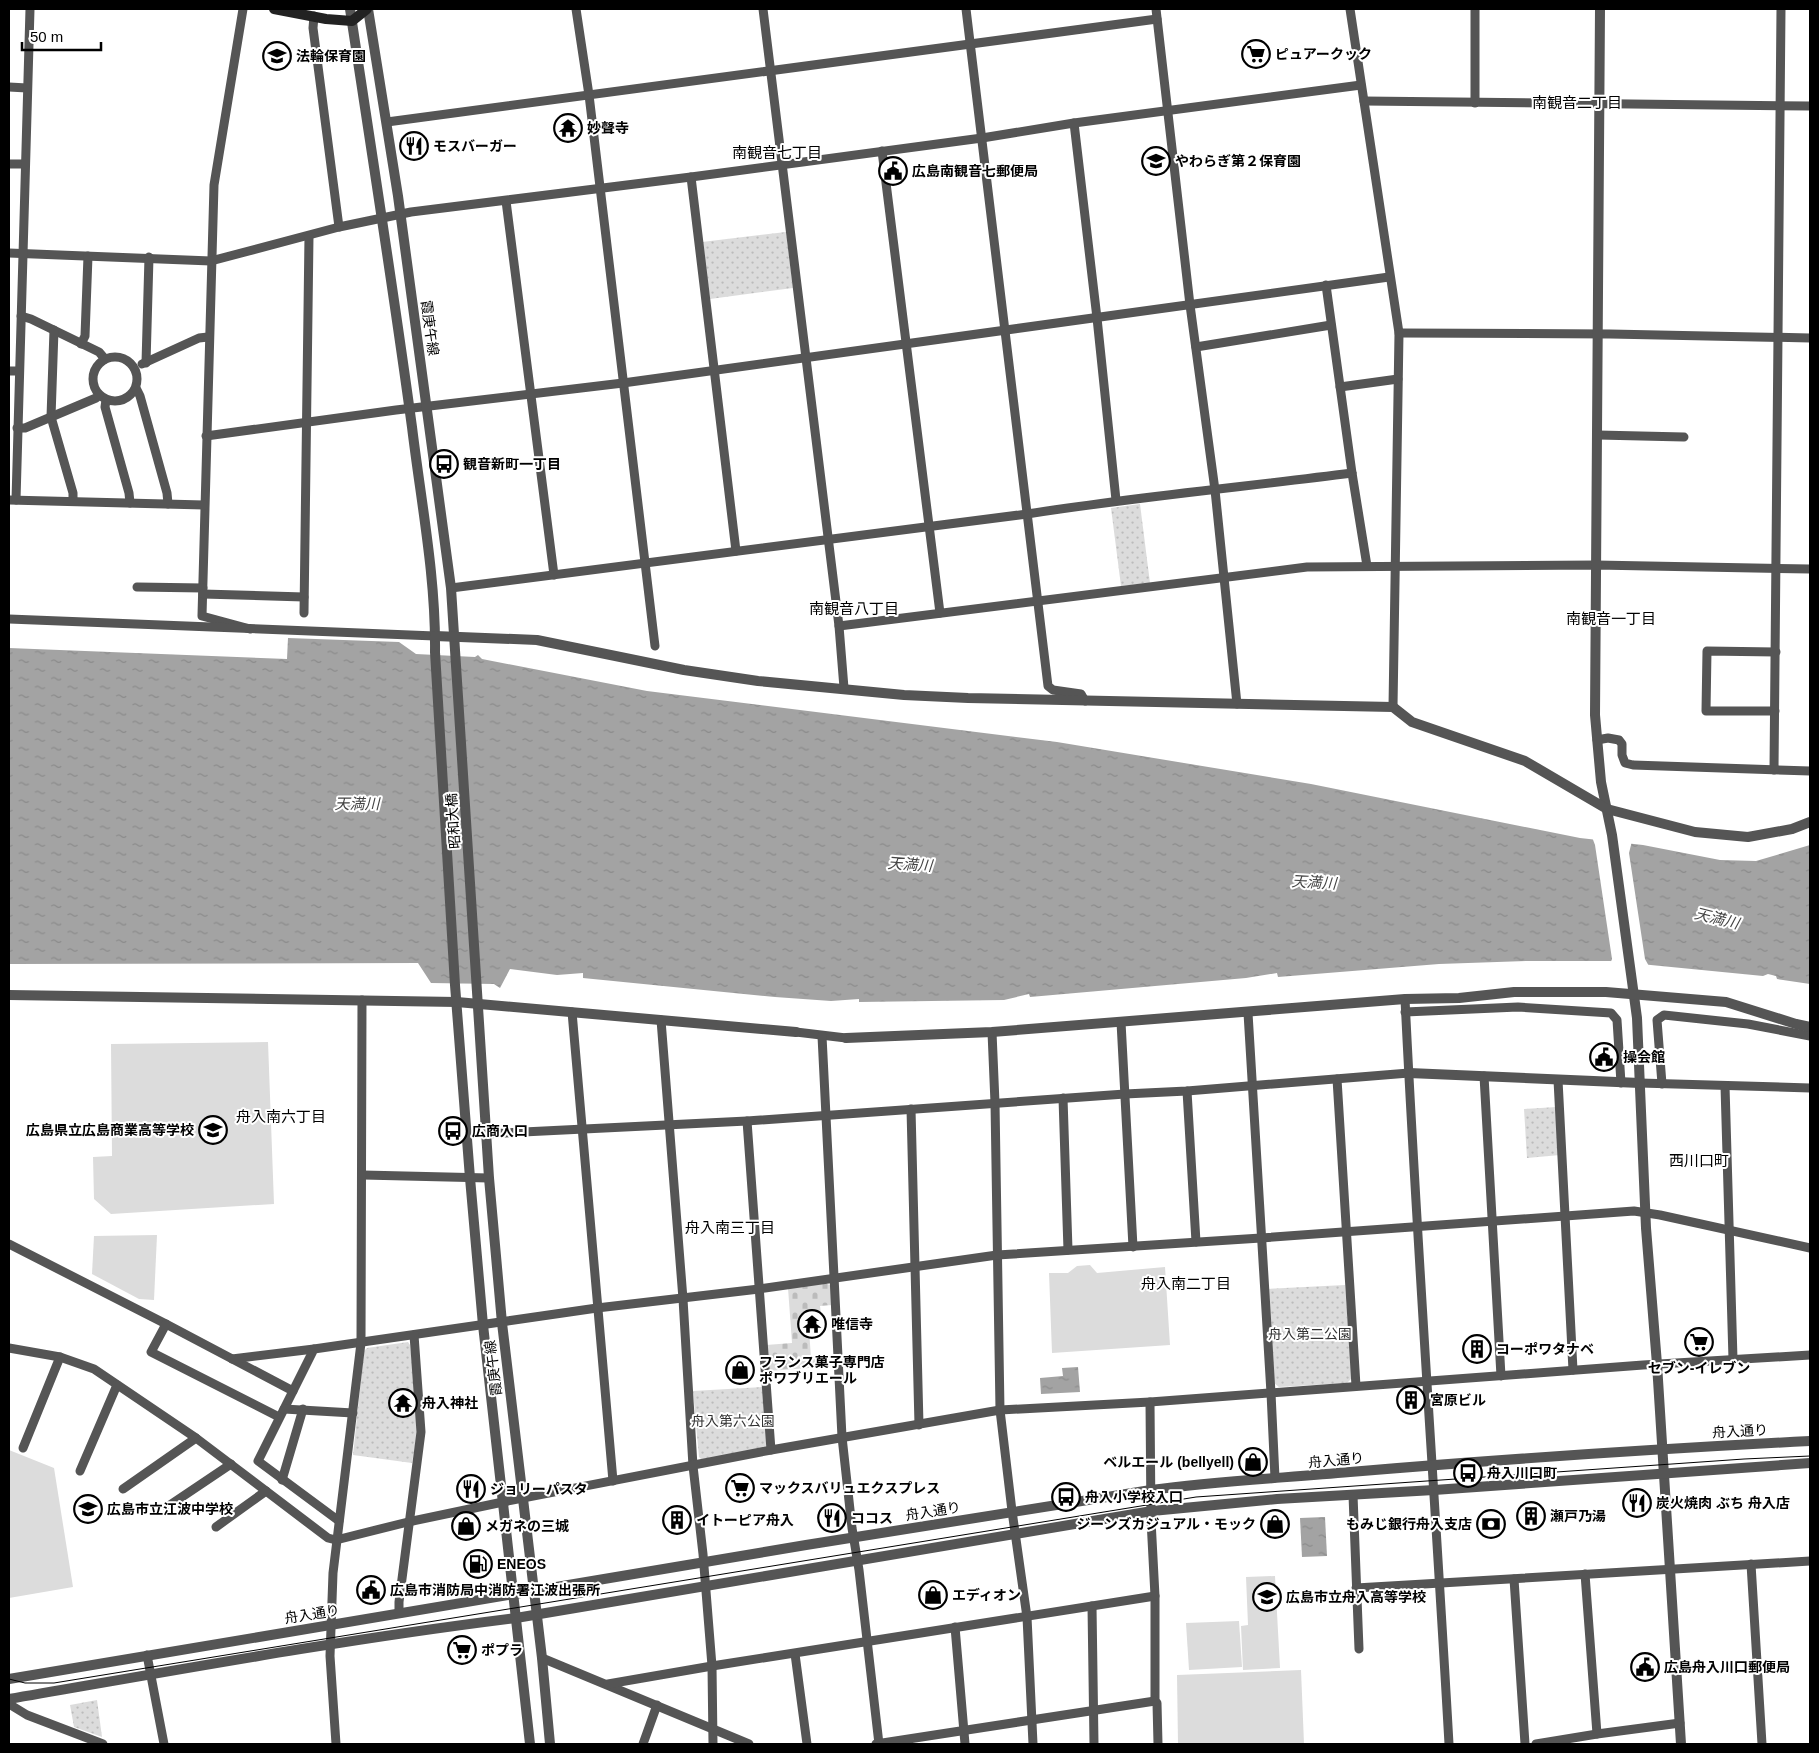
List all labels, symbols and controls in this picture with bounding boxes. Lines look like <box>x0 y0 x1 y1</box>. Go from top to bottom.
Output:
scale bar <box>22 20 101 52</box>
text: 50 m <box>30 28 63 45</box>
supermarket icon: ピュアークック <box>1241 39 1271 69</box>
school or university icon: 法輪保育園 <box>262 41 292 71</box>
place label: ピュアークック <box>1275 46 1372 62</box>
place label: 法輪保育園 <box>296 48 366 64</box>
district label: 南観音二丁目 <box>1532 94 1622 111</box>
temple icon: 妙聲寺 <box>553 113 583 143</box>
place label: 妙聲寺 <box>587 120 629 136</box>
restaurant icon: モスバーガー <box>399 131 429 161</box>
place label: モスバーガー <box>433 138 517 154</box>
district label: 南観音七丁目 <box>732 144 822 161</box>
school or university icon: やわらぎ第２保育園 <box>1141 146 1171 176</box>
place label: やわらぎ第２保育園 <box>1175 153 1301 169</box>
public building icon: 広島南観音七郵便局 <box>878 156 908 186</box>
place label: 広島南観音七郵便局 <box>912 163 1038 179</box>
street label: 霞庚午線 <box>418 299 442 357</box>
bus stop icon: 観音新町一丁目 <box>429 449 459 479</box>
place label: 観音新町一丁目 <box>463 456 561 472</box>
district label: 南観音八丁目 <box>809 600 899 617</box>
district label: 南観音一丁目 <box>1566 610 1656 627</box>
street label: 昭和大橋 <box>443 793 463 849</box>
water label: 天満川 <box>334 795 381 812</box>
water label: 天満川 <box>887 854 935 874</box>
water label: 天満川 <box>1291 872 1339 892</box>
water label: 天満川 <box>1693 904 1743 932</box>
public building icon: 操会館 <box>1589 1042 1619 1072</box>
place label: 操会館 <box>1623 1049 1665 1065</box>
district label: 舟入南六丁目 <box>236 1108 326 1125</box>
school or university icon: 広島県立広島商業高等学校 <box>198 1115 228 1145</box>
bus stop icon: 広商入口 <box>438 1116 468 1146</box>
place label: 広島県立広島商業高等学校 <box>26 1122 194 1138</box>
place label: 広商入口 <box>472 1123 528 1139</box>
district label: 西川口町 <box>1669 1152 1729 1169</box>
district label: 舟入南三丁目 <box>685 1219 775 1236</box>
district label: 舟入南二丁目 <box>1141 1275 1231 1292</box>
temple icon: 唯信寺 <box>797 1309 827 1339</box>
place label: 唯信寺 <box>831 1316 873 1332</box>
park label: 舟入第二公園 <box>1268 1326 1352 1342</box>
supermarket icon: セブン-イレブン <box>1684 1327 1714 1357</box>
building icon: コーポワタナベ <box>1462 1334 1492 1364</box>
street label: 霞庚午線 <box>482 1339 504 1397</box>
place label: コーポワタナベ <box>1496 1341 1594 1357</box>
place label: フランス菓子専門店 ポワブリエール <box>759 1354 885 1386</box>
shop icon: フランス菓子専門店 ポワブリエール <box>725 1355 755 1385</box>
place label: セブン-イレブン <box>1648 1360 1750 1376</box>
building icon: 宮原ビル <box>1396 1385 1426 1415</box>
temple icon: 舟入神社 <box>388 1388 418 1418</box>
place label: 宮原ビル <box>1430 1392 1486 1408</box>
place label: 舟入神社 <box>422 1395 478 1411</box>
park label: 舟入第六公園 <box>691 1413 775 1429</box>
street label: 舟入通り <box>1712 1422 1768 1440</box>
shop icon: ベルエール (bellyell) <box>1238 1447 1268 1477</box>
street label: 舟入通り <box>1307 1450 1365 1470</box>
place label: ベルエール (bellyell) <box>1103 1454 1234 1470</box>
bus stop icon: 舟入川口町 <box>1453 1458 1483 1488</box>
place label: 舟入川口町 <box>1487 1465 1557 1481</box>
supermarket icon: マックスバリュエクスプレス <box>725 1473 755 1503</box>
restaurant icon: ジョリーパスタ <box>456 1474 486 1504</box>
place label: マックスバリュエクスプレス <box>759 1480 940 1496</box>
place label: ジョリーパスタ <box>490 1481 588 1497</box>
bus stop icon: 舟入小学校入口 <box>1051 1482 1081 1512</box>
restaurant icon: 炭火焼肉 ぶち 舟入店 <box>1622 1488 1652 1518</box>
place label: 舟入小学校入口 <box>1085 1489 1183 1505</box>
school or university icon: 広島市立江波中学校 <box>73 1494 103 1524</box>
place label: 炭火焼肉 ぶち 舟入店 <box>1656 1495 1790 1511</box>
street label: 舟入通り <box>904 1499 962 1523</box>
place label: 広島市立江波中学校 <box>107 1501 233 1517</box>
building icon: 瀬戸乃湯 <box>1516 1501 1546 1531</box>
restaurant icon: ココス <box>817 1503 847 1533</box>
building icon: イトーピア舟入 <box>662 1505 692 1535</box>
place label: 瀬戸乃湯 <box>1550 1508 1606 1524</box>
shop icon: ジーンズカジュアル・モック <box>1260 1509 1290 1539</box>
bank icon: もみじ銀行舟入支店 <box>1476 1509 1506 1539</box>
place label: ココス <box>851 1510 893 1526</box>
shop icon: メガネの三城 <box>451 1511 481 1541</box>
place label: イトーピア舟入 <box>696 1512 794 1528</box>
place label: ジーンズカジュアル・モック <box>1076 1516 1256 1532</box>
place label: もみじ銀行舟入支店 <box>1346 1516 1472 1532</box>
place label: メガネの三城 <box>485 1518 569 1534</box>
fuel station icon: ENEOS <box>463 1549 493 1579</box>
place label: ENEOS <box>497 1556 546 1572</box>
public building icon: 広島市消防局中消防署江波出張所 <box>356 1575 386 1605</box>
shop icon: エディオン <box>918 1580 948 1610</box>
place label: 広島市消防局中消防署江波出張所 <box>390 1582 600 1598</box>
school or university icon: 広島市立舟入高等学校 <box>1252 1582 1282 1612</box>
place label: エディオン <box>952 1587 1021 1603</box>
place label: 広島市立舟入高等学校 <box>1286 1589 1426 1605</box>
street label: 舟入通り <box>283 1602 341 1626</box>
supermarket icon: ポプラ <box>447 1635 477 1665</box>
place label: ポプラ <box>481 1642 523 1658</box>
public building icon: 広島舟入川口郵便局 <box>1630 1652 1660 1682</box>
place label: 広島舟入川口郵便局 <box>1664 1659 1790 1675</box>

